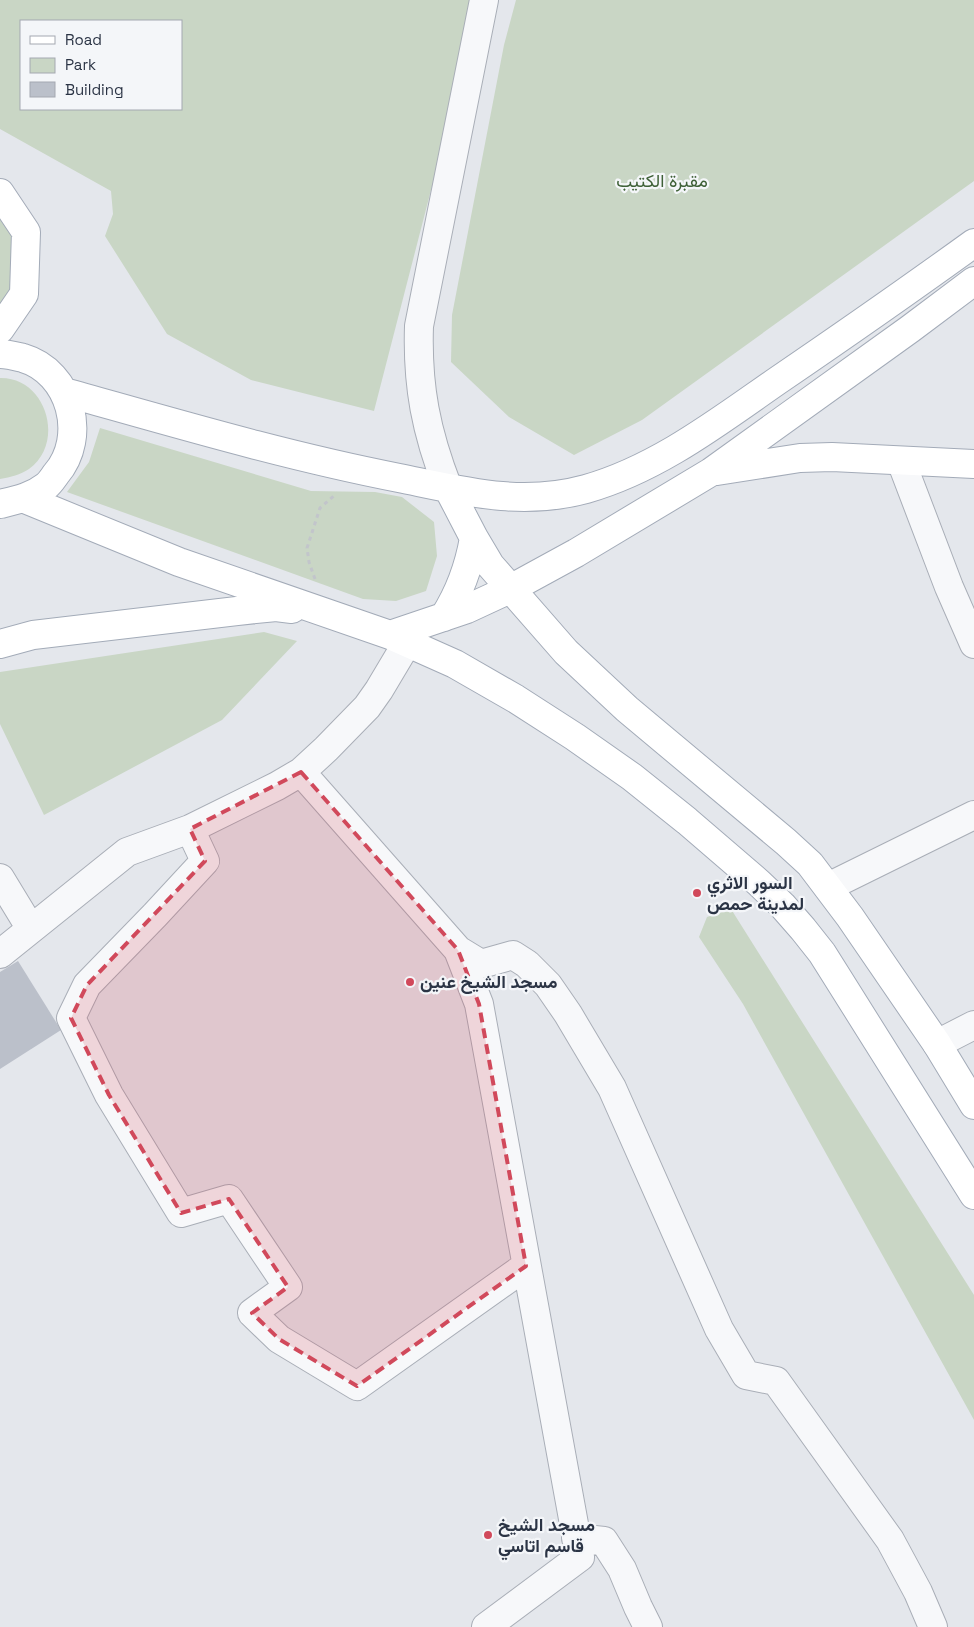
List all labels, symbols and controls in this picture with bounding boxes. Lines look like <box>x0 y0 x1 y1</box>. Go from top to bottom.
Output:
legend <box>20 20 182 110</box>
text: Road <box>65 30 102 49</box>
text: Park <box>65 55 96 74</box>
text: Building <box>65 80 124 99</box>
park label: مقبرة الكتيب <box>616 169 708 192</box>
place label: السور الاثري لمدينة حمص <box>707 871 804 915</box>
marker: السور الاثري لمدينة حمص <box>691 887 703 899</box>
place label: مسجد الشيخ عنين <box>420 970 558 994</box>
marker: مسجد الشيخ عنين <box>404 976 416 988</box>
place label: مسجد الشيخ قاسم اتاسي <box>498 1513 595 1561</box>
marker: مسجد الشيخ قاسم اتاسي <box>482 1529 494 1541</box>

